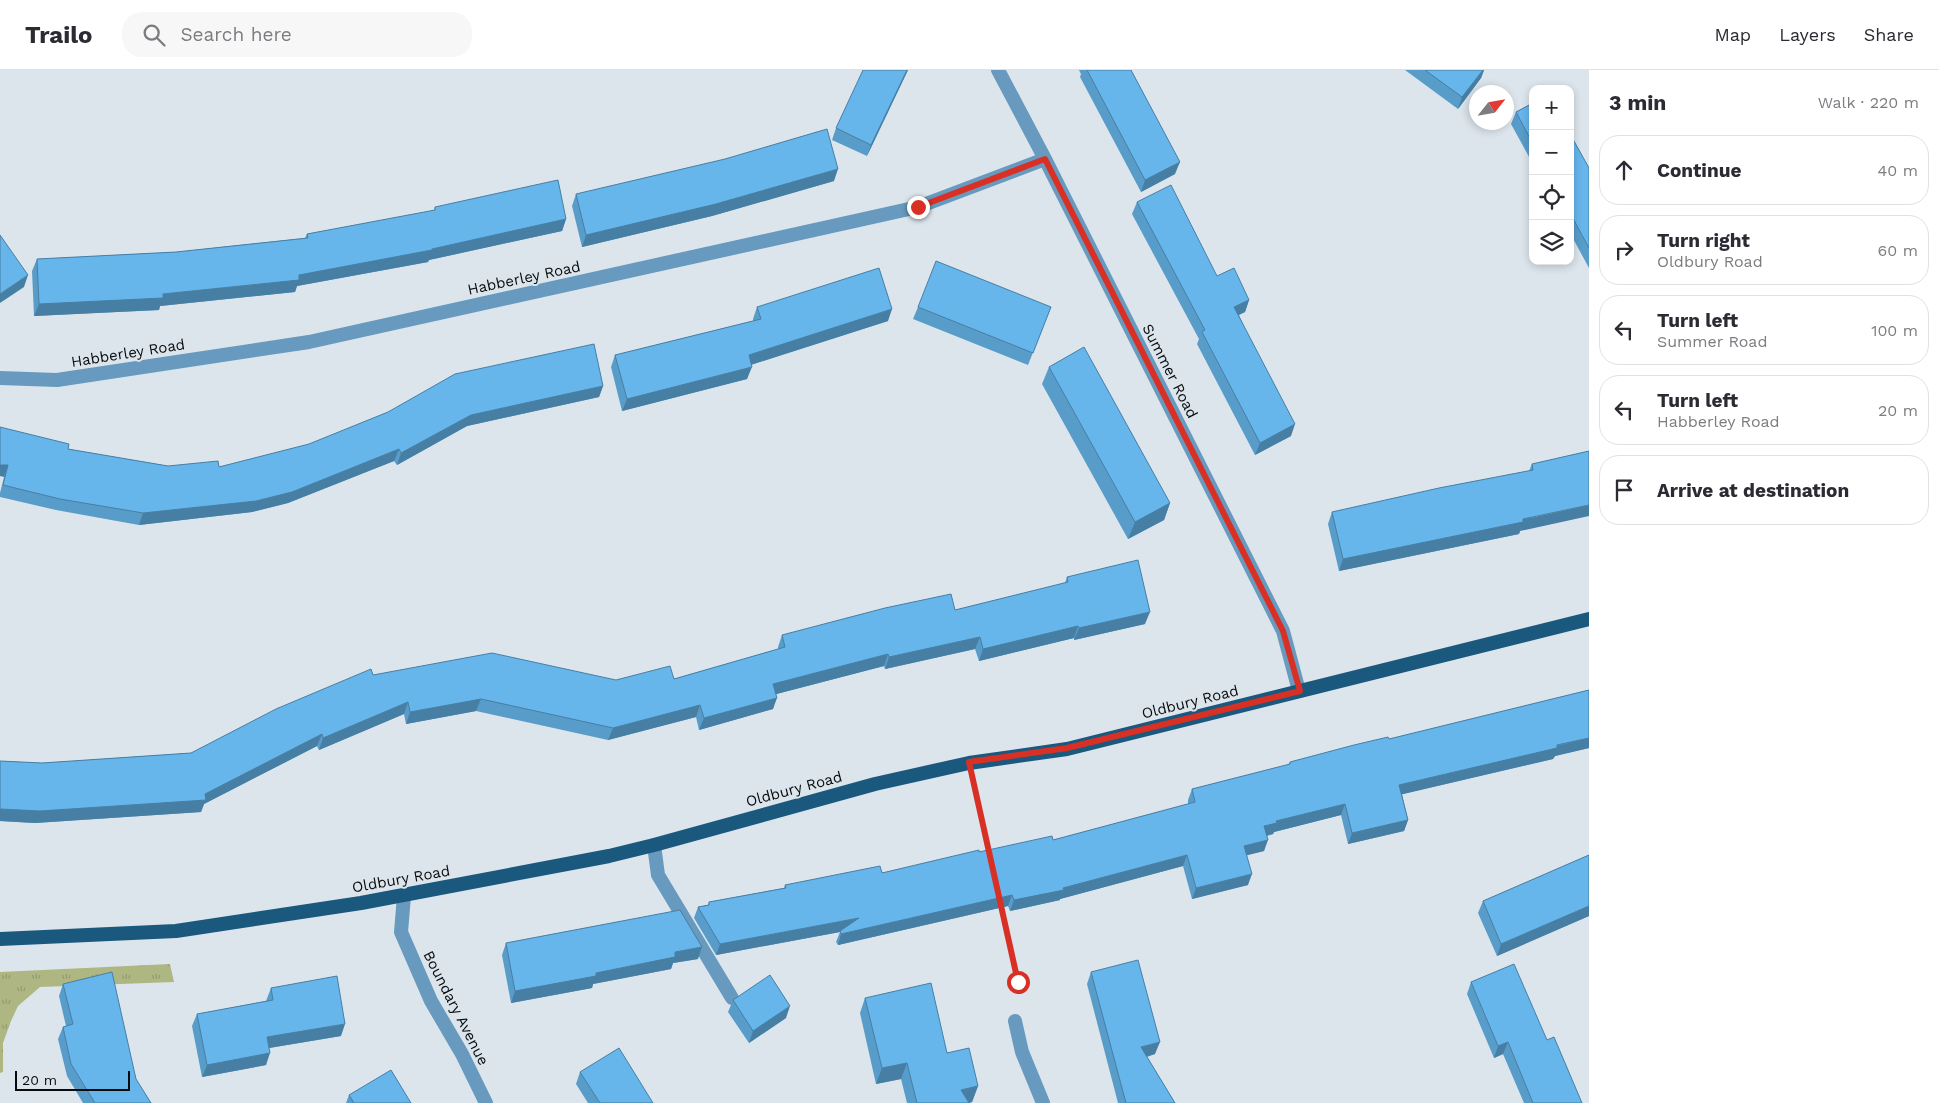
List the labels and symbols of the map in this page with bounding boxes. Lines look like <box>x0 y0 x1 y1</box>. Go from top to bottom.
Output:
north arrow <box>1469 85 1514 130</box>
route end <box>907 196 930 219</box>
street label: Habberley Road <box>466 257 582 299</box>
street label: Summer Road <box>1138 321 1202 421</box>
street label: Habberley Road <box>70 335 186 371</box>
street label: Oldbury Road <box>1140 681 1240 723</box>
street label: Oldbury Road <box>744 767 844 811</box>
street label: Oldbury Road <box>351 862 451 896</box>
street label: Boundary Avenue <box>419 948 493 1068</box>
route start <box>1007 971 1030 994</box>
scale bar <box>15 1068 130 1091</box>

